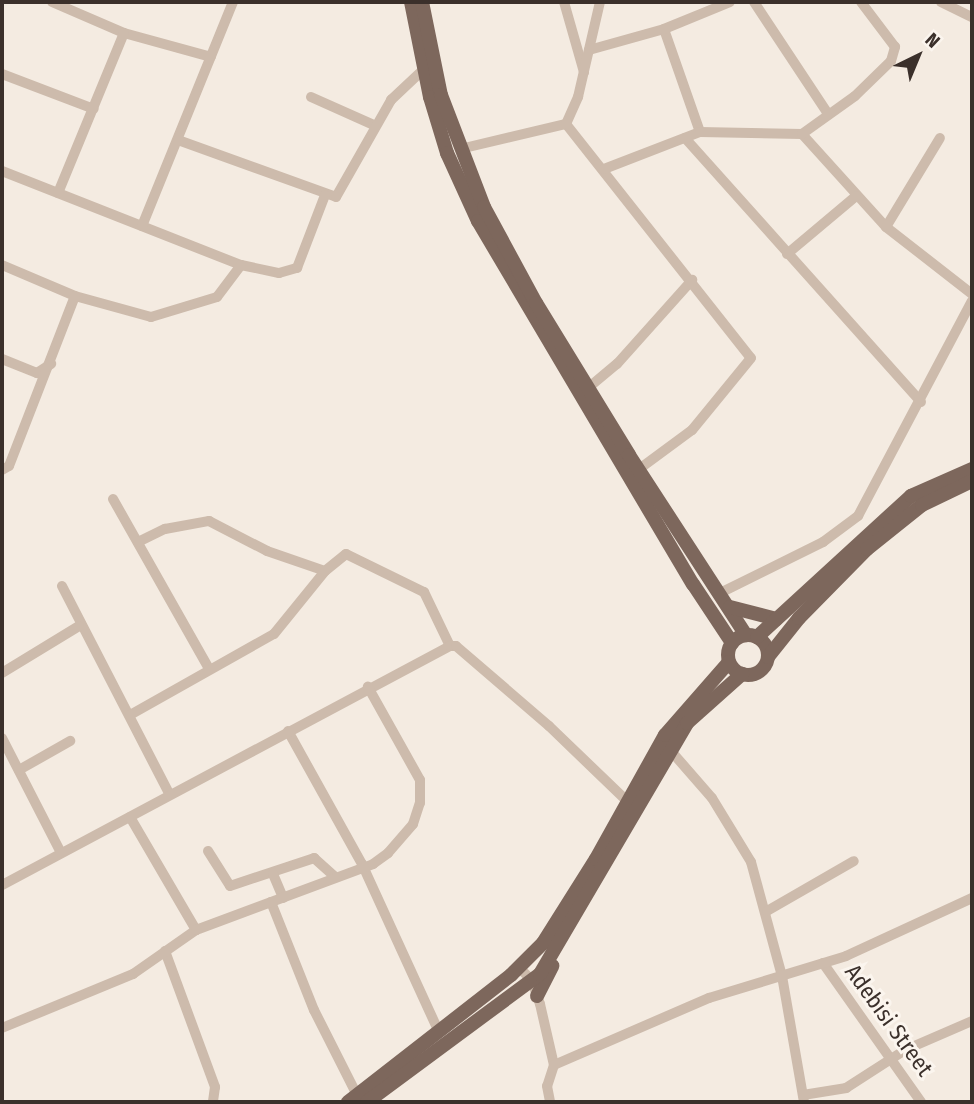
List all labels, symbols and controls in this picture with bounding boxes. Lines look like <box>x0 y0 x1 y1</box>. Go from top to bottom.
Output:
north arrow <box>883 21 953 91</box>
text: N <box>921 28 945 53</box>
street label: Adebisi Street <box>839 959 939 1081</box>

